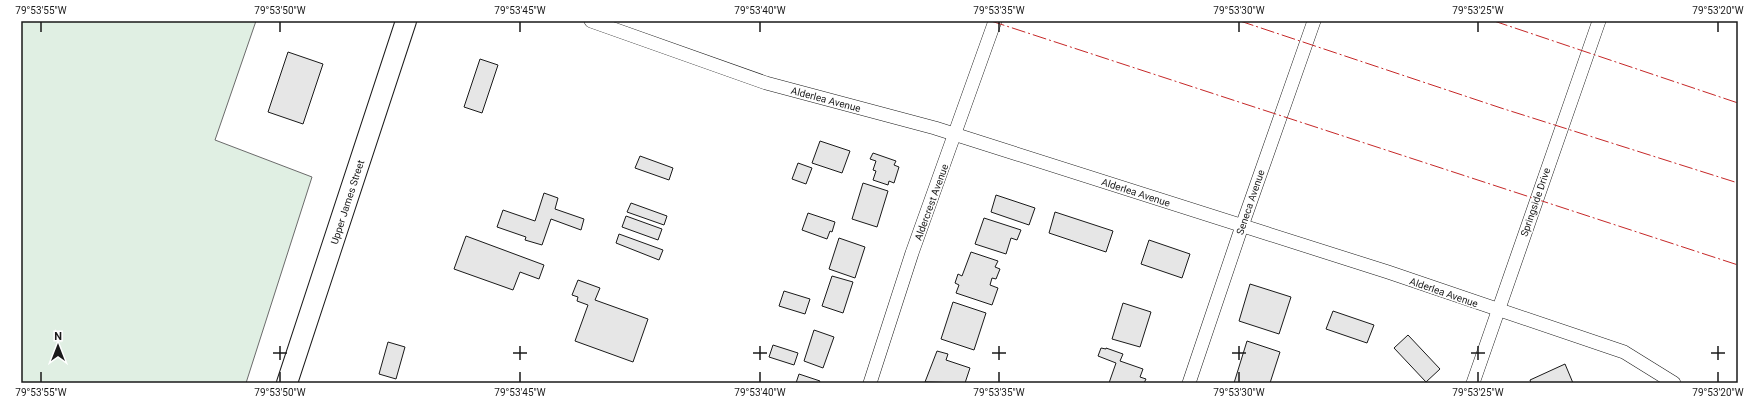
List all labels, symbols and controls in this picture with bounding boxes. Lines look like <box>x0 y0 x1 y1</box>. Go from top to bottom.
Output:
text: 79°53'55"W <box>15 5 67 16</box>
text: 79°53'50"W <box>254 5 306 16</box>
text: 79°53'45"W <box>494 5 546 16</box>
text: 79°53'40"W <box>734 5 786 16</box>
text: 79°53'35"W <box>973 5 1025 16</box>
text: 79°53'30"W <box>1213 5 1265 16</box>
text: 79°53'25"W <box>1452 5 1504 16</box>
text: 79°53'20"W <box>1692 5 1744 16</box>
street label: Alderlea Avenue <box>790 85 862 114</box>
street label: Upper James Street <box>329 159 366 246</box>
street label: Aldercrest Avenue <box>913 162 950 242</box>
street label: Springside Drive <box>1519 166 1552 238</box>
street label: Seneca Avenue <box>1234 168 1267 236</box>
street label: Alderlea Avenue <box>1100 176 1172 209</box>
street label: Alderlea Avenue <box>1408 276 1479 309</box>
north arrow <box>38 326 78 366</box>
text: N <box>54 330 62 343</box>
text: 79°53'55"W <box>15 387 67 398</box>
text: 79°53'50"W <box>254 387 306 398</box>
text: 79°53'45"W <box>494 387 546 398</box>
text: 79°53'40"W <box>734 387 786 398</box>
text: 79°53'35"W <box>973 387 1025 398</box>
text: 79°53'30"W <box>1213 387 1265 398</box>
text: 79°53'25"W <box>1452 387 1504 398</box>
text: 79°53'20"W <box>1692 387 1744 398</box>

